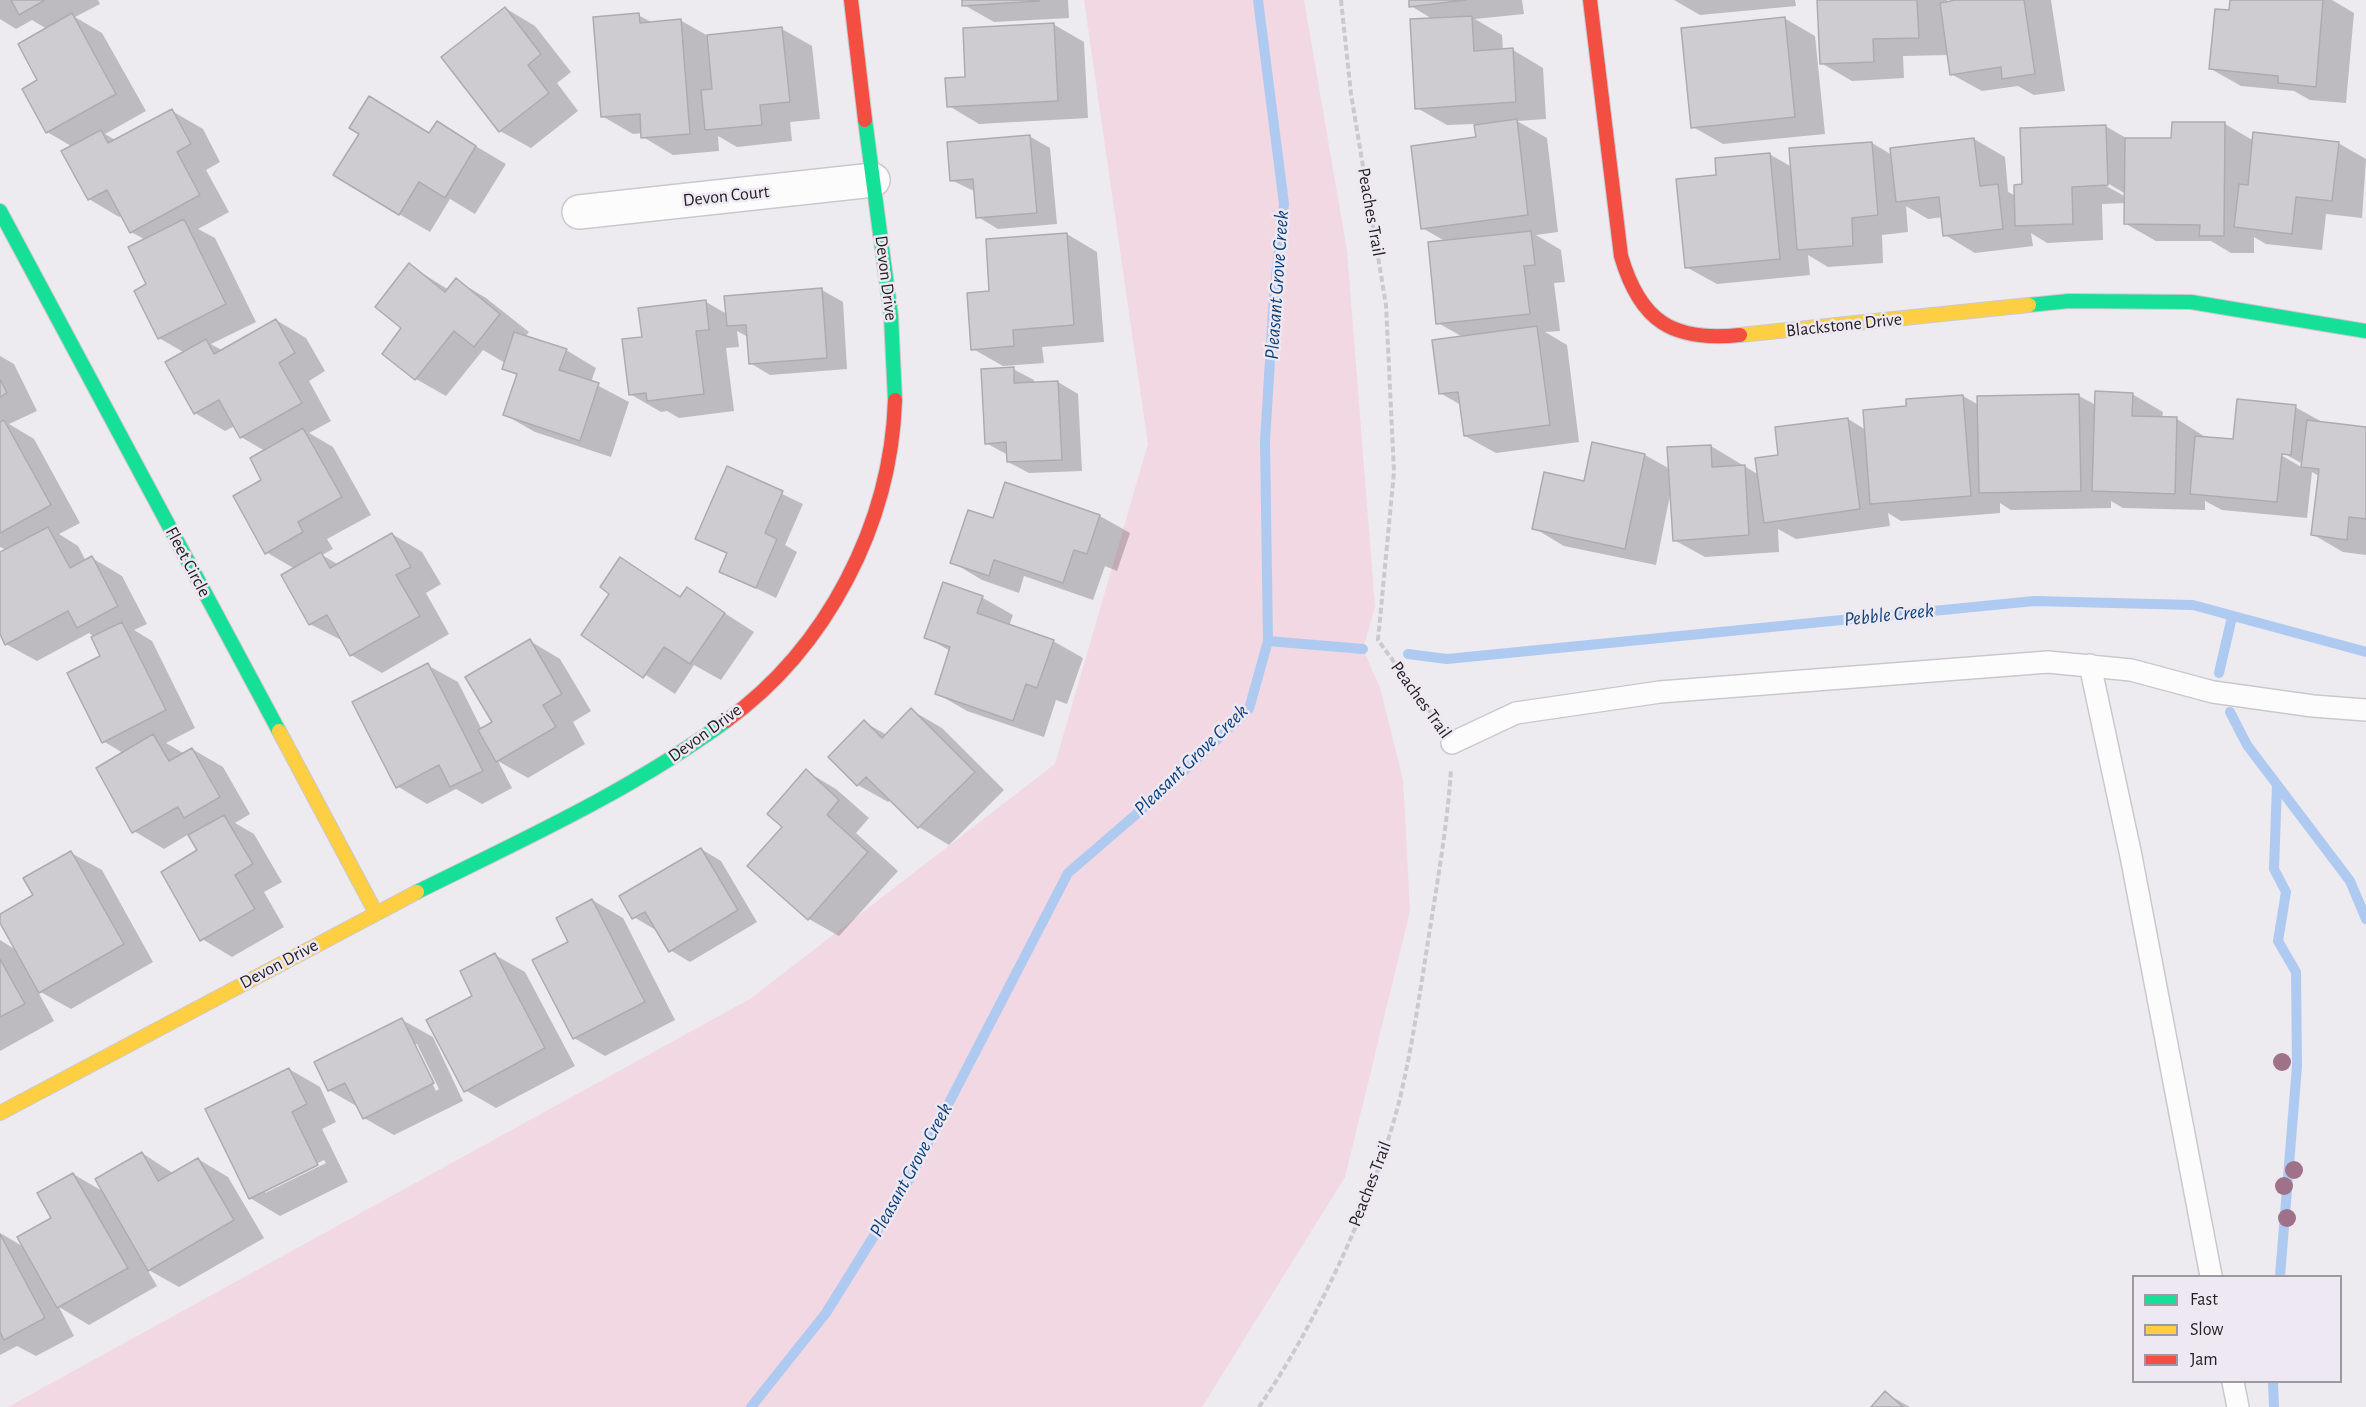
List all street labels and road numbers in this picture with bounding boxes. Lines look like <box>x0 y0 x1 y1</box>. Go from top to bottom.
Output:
street label: Peaches Trail <box>1353 166 1389 258</box>
street label: Devon Court <box>682 181 770 211</box>
street label: Devon Drive <box>870 234 902 322</box>
street label: Blackstone Drive <box>1785 308 1903 342</box>
street label: Fleet Circle <box>160 523 216 601</box>
street label: Peaches Trail <box>1386 657 1456 743</box>
street label: Devon Drive <box>664 699 746 767</box>
street label: Devon Drive <box>236 934 322 994</box>
street label: Peaches Trail <box>1344 1138 1396 1230</box>

